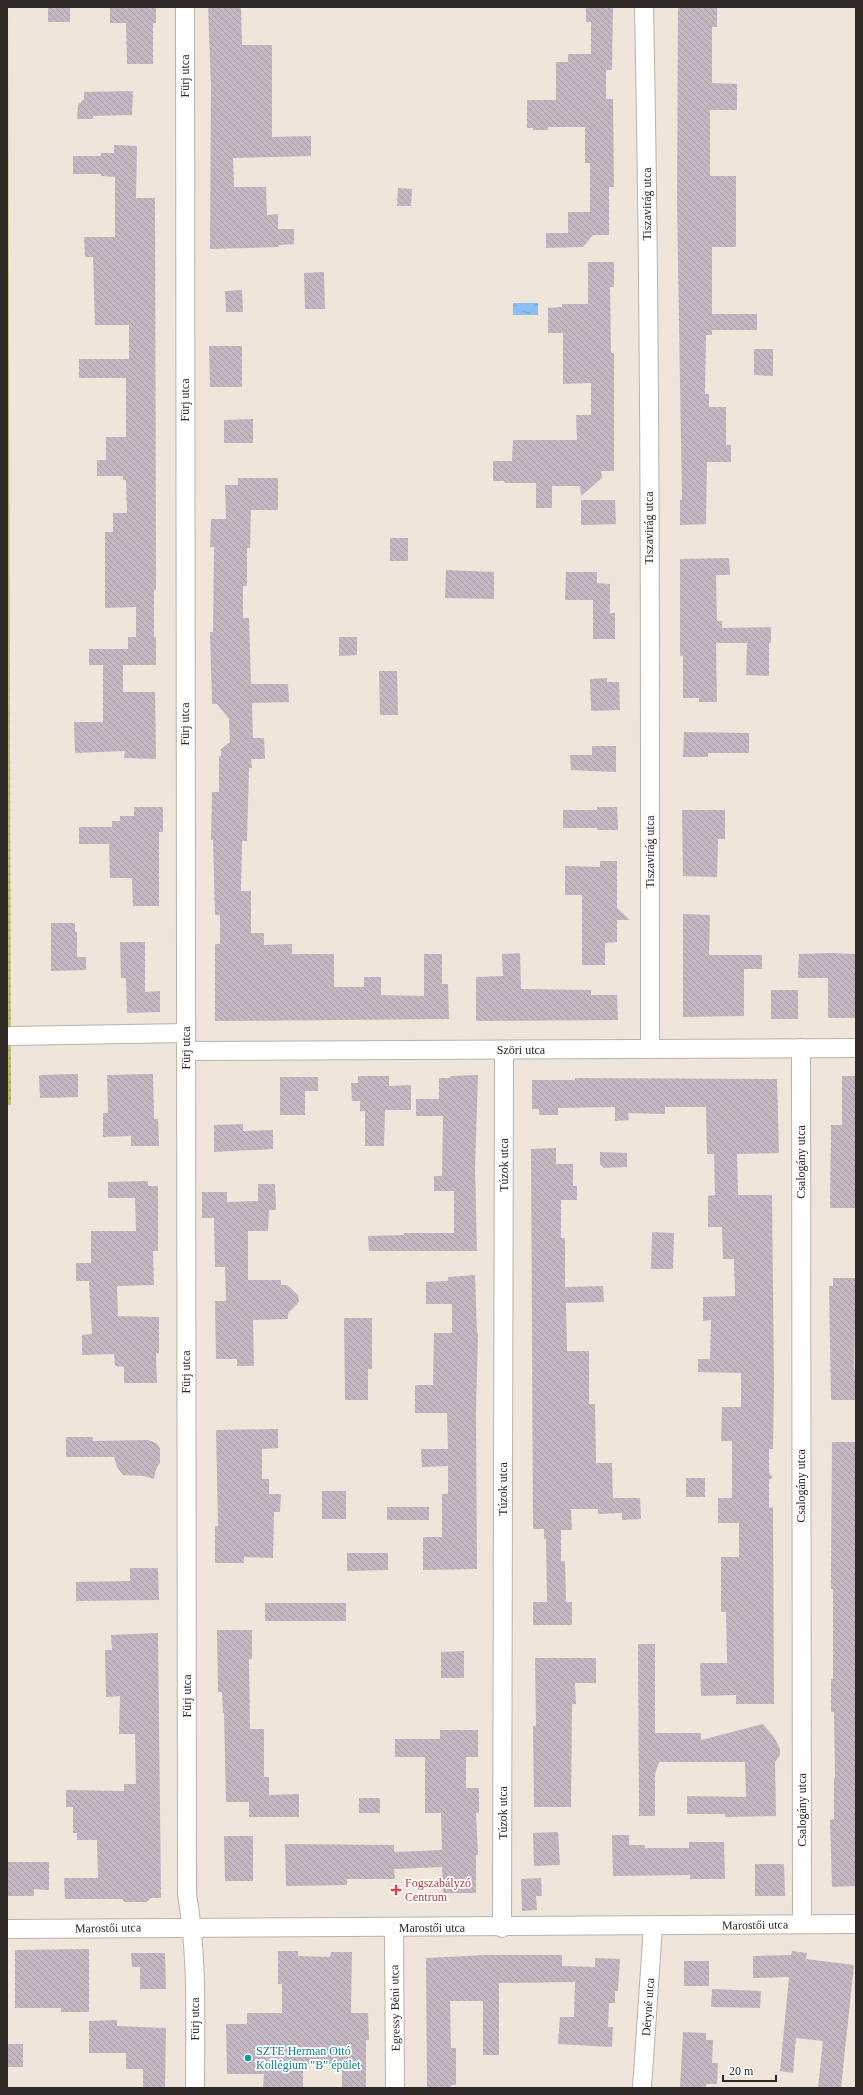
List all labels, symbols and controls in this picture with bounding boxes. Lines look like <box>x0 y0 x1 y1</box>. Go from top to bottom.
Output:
street label: Fürj utca <box>178 54 192 98</box>
street label: Tiszavirág utca <box>640 167 654 241</box>
street label: Fürj utca <box>178 378 192 422</box>
street label: Tiszavirág utca <box>642 491 656 565</box>
street label: Fürj utca <box>178 702 192 746</box>
street label: Tiszavirág utca <box>643 815 657 889</box>
street label: Fürj utca <box>179 1026 193 1070</box>
street label: Szöri utca <box>497 1043 546 1057</box>
street label: Csalogány utca <box>794 1125 808 1199</box>
street label: Túzok utca <box>497 1138 511 1192</box>
street label: Fürj utca <box>179 1350 193 1394</box>
street label: Csalogány utca <box>794 1449 808 1523</box>
street label: Túzok utca <box>496 1462 510 1516</box>
street label: Fürj utca <box>180 1674 194 1718</box>
street label: Csalogány utca <box>795 1773 809 1847</box>
street label: Túzok utca <box>496 1786 510 1840</box>
place label: Fogszabályzó Centrum <box>405 1876 471 1904</box>
marker: Fogszabályzó Centrum <box>390 1884 402 1896</box>
street label: Marostői utca <box>722 1917 789 1933</box>
street label: Marostői utca <box>75 1920 142 1936</box>
street label: Marostői utca <box>399 1921 466 1935</box>
street label: Egressy Béni utca <box>387 1964 403 2051</box>
street label: Déryné utca <box>639 1977 657 2037</box>
street label: Fürj utca <box>188 1997 202 2041</box>
place label: SZTE Herman Ottó Kollégium "B" épület <box>256 2044 361 2072</box>
marker: SZTE Herman Ottó Kollégium "B" épület <box>243 2053 253 2063</box>
scale bar <box>723 2057 776 2083</box>
text: 20 m <box>729 2064 754 2078</box>

